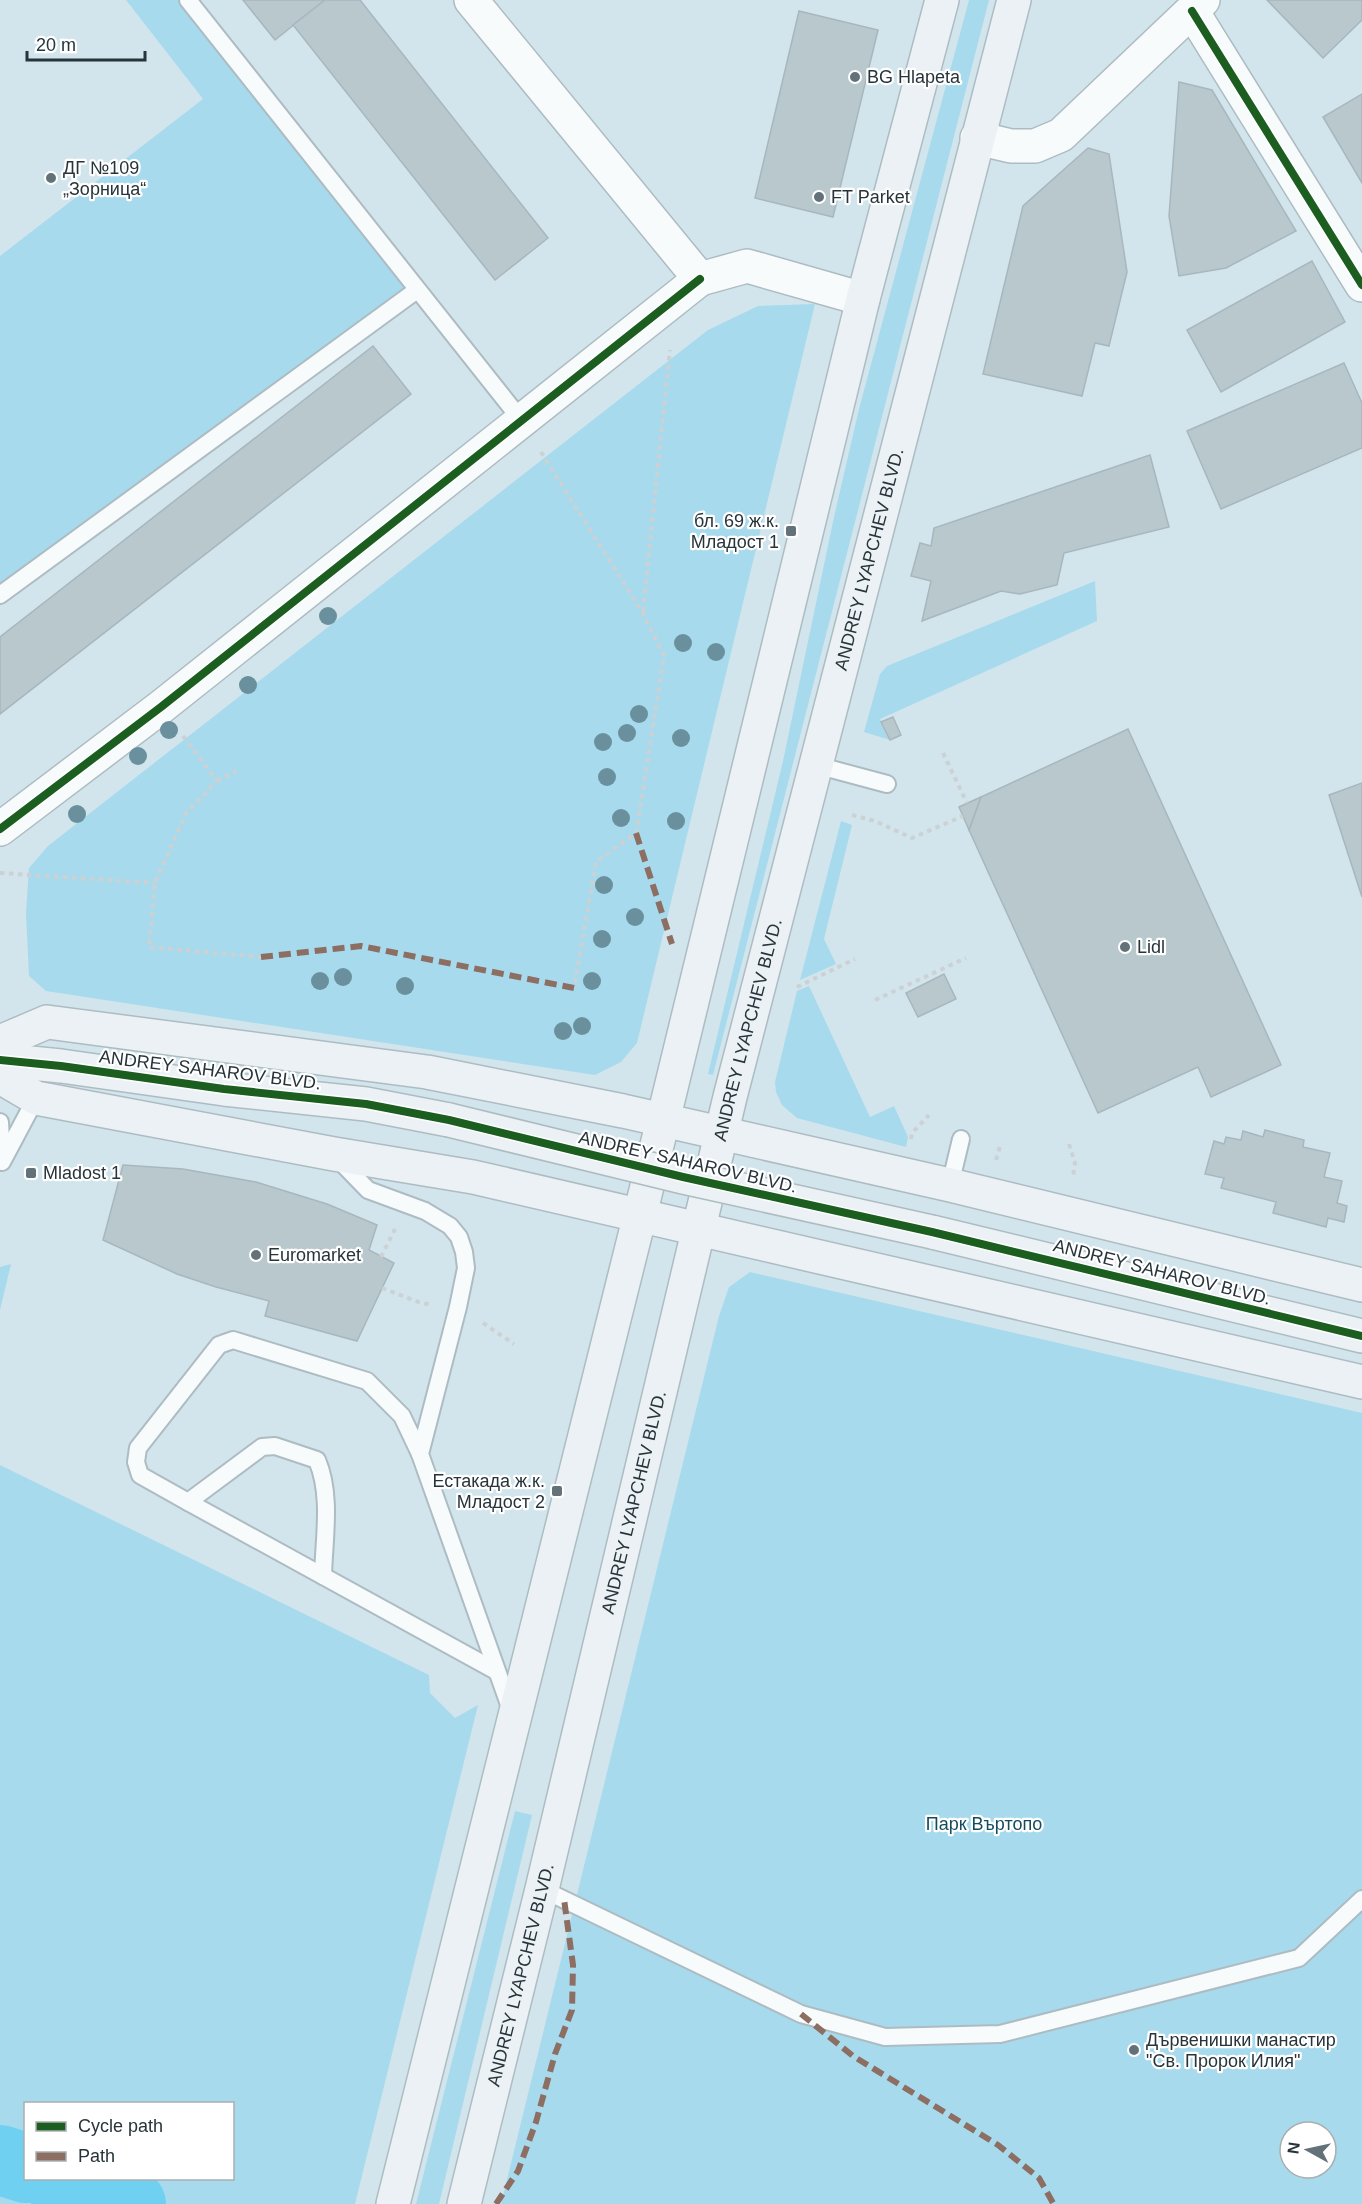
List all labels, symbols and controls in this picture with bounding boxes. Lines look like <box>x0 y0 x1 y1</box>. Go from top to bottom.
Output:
scale bar <box>27 24 146 62</box>
text: 20 m <box>36 35 76 55</box>
place label: BG Hlapeta <box>867 67 961 87</box>
marker: BG Hlapeta <box>848 70 862 84</box>
place label: ДГ №109 „Зорница“ <box>63 158 146 199</box>
marker: ДГ №109 „Зорница“ <box>44 171 58 185</box>
place label: FT Parket <box>831 187 910 207</box>
marker: FT Parket <box>812 190 826 204</box>
street label: ANDREY LYAPCHEV BLVD. <box>831 446 908 673</box>
place label: бл. 69 ж.к. Младост 1 <box>691 511 779 552</box>
marker: бл. 69 ж.к. Младост 1 <box>784 524 798 538</box>
street label: ANDREY LYAPCHEV BLVD. <box>710 916 786 1143</box>
place label: Lidl <box>1137 937 1165 957</box>
marker: Lidl <box>1118 940 1132 954</box>
street label: ANDREY SAHAROV BLVD. <box>98 1046 322 1094</box>
street label: ANDREY SAHAROV BLVD. <box>577 1127 799 1197</box>
place label: Mladost 1 <box>43 1163 121 1183</box>
marker: Mladost 1 <box>24 1166 38 1180</box>
street label: ANDREY SAHAROV BLVD. <box>1051 1235 1273 1309</box>
place label: Euromarket <box>268 1245 361 1265</box>
marker: Euromarket <box>249 1248 263 1262</box>
street label: ANDREY LYAPCHEV BLVD. <box>598 1389 670 1616</box>
place label: Естакада ж.к. Младост 2 <box>432 1471 545 1512</box>
marker: Естакада ж.к. Младост 2 <box>550 1484 564 1498</box>
park label: Парк Въртопо <box>926 1814 1042 1834</box>
street label: ANDREY LYAPCHEV BLVD. <box>484 1861 558 2088</box>
place label: Дървенишки манастир "Св. Пророк Илия" <box>1146 2030 1336 2071</box>
marker: Дървенишки манастир "Св. Пророк Илия" <box>1127 2043 1141 2057</box>
legend <box>24 2102 234 2180</box>
text: Cycle path <box>78 2116 163 2136</box>
north arrow <box>1278 2120 1338 2180</box>
text: N <box>1284 2141 1303 2155</box>
text: Path <box>78 2146 115 2166</box>

